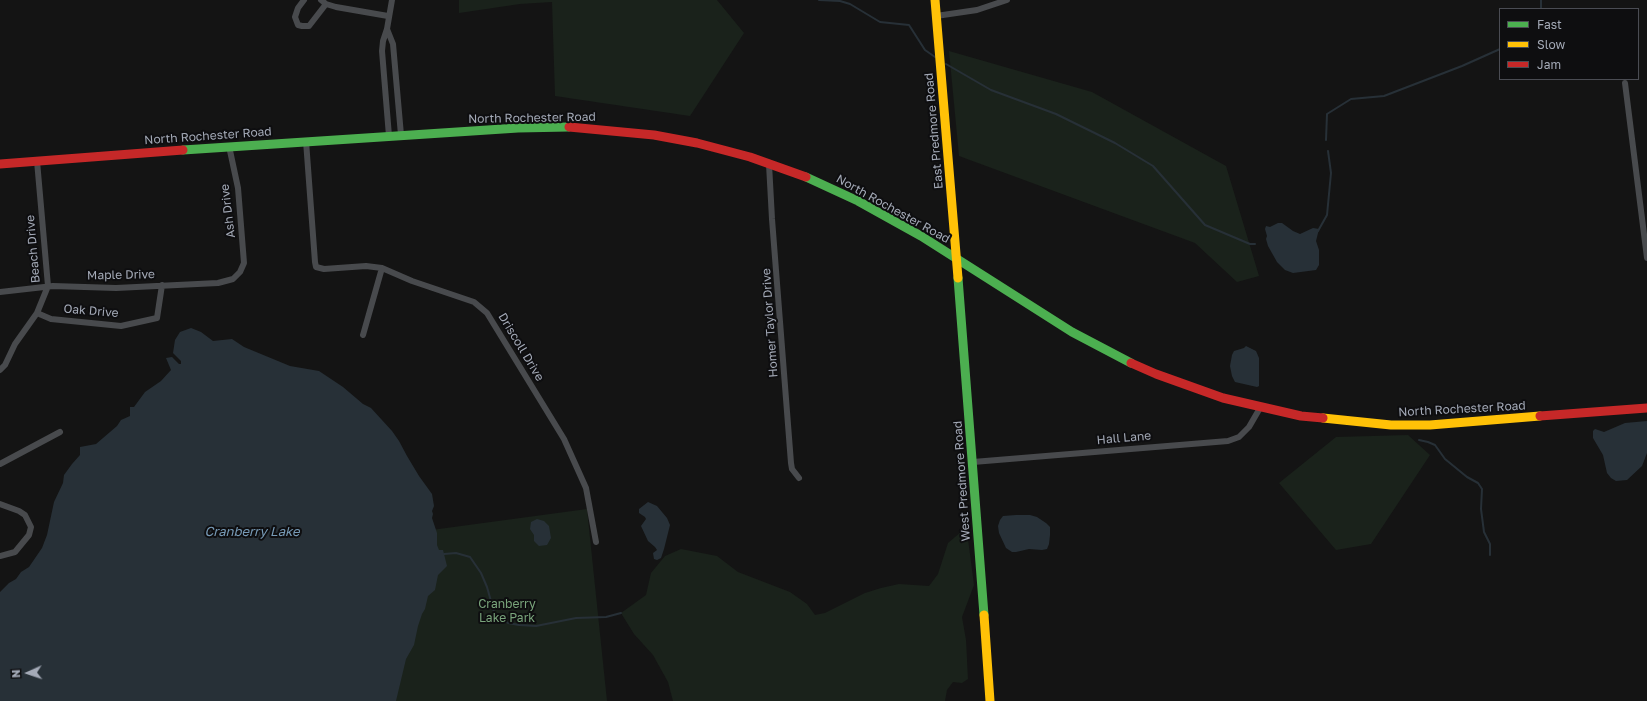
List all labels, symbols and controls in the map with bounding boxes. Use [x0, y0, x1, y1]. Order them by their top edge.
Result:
legend [1499, 8, 1639, 80]
text: Fast [1537, 17, 1562, 32]
text: Slow [1537, 37, 1565, 52]
text: Jam [1537, 57, 1561, 72]
street label: East Predmore Road [922, 72, 946, 190]
street label: North Rochester Road [468, 110, 596, 126]
street label: North Rochester Road [144, 124, 272, 148]
street label: North Rochester Road [834, 172, 952, 246]
street label: Ash Drive [218, 183, 238, 239]
street label: Beach Drive [23, 214, 43, 284]
street label: Maple Drive [87, 267, 155, 283]
street label: Homer Taylor Drive [759, 268, 781, 378]
street label: Oak Drive [63, 301, 119, 321]
street label: Driscoll Drive [495, 310, 547, 384]
street label: North Rochester Road [1398, 398, 1526, 420]
street label: West Predmore Road [951, 420, 973, 542]
street label: Hall Lane [1096, 428, 1152, 448]
water label: Cranberry Lake [204, 524, 300, 540]
park label: Cranberry Lake Park [478, 597, 536, 625]
north arrow [8, 653, 48, 693]
text: N [9, 669, 22, 678]

